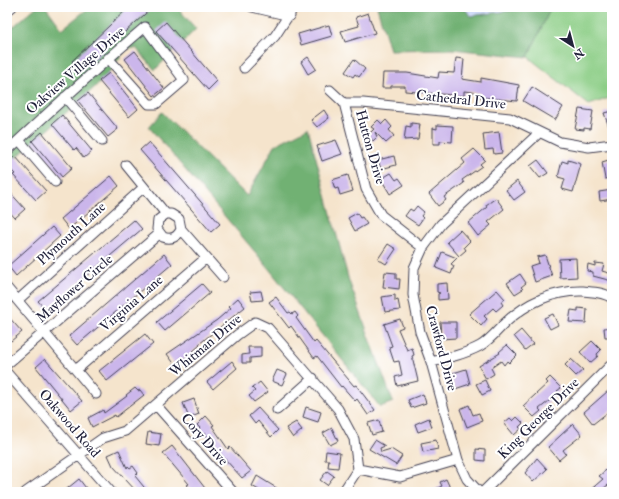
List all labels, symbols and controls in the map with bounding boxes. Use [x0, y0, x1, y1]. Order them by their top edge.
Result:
street label: Oakview Village Drive [22, 23, 128, 118]
north arrow [553, 26, 593, 66]
text: N [570, 45, 587, 63]
street label: Cathedral Drive [415, 86, 507, 113]
street label: Hutton Drive [352, 108, 389, 186]
street label: Plymouth Lane [34, 198, 110, 269]
street label: Mayflower Circle [33, 250, 117, 327]
street label: Virginia Lane [96, 271, 166, 335]
street label: Crawford Drive [422, 304, 461, 393]
street label: Whitman Drive [165, 310, 245, 381]
street label: King George Drive [494, 374, 583, 462]
street label: Oakwood Road [35, 386, 104, 461]
street label: Cory Drive [177, 410, 232, 470]

